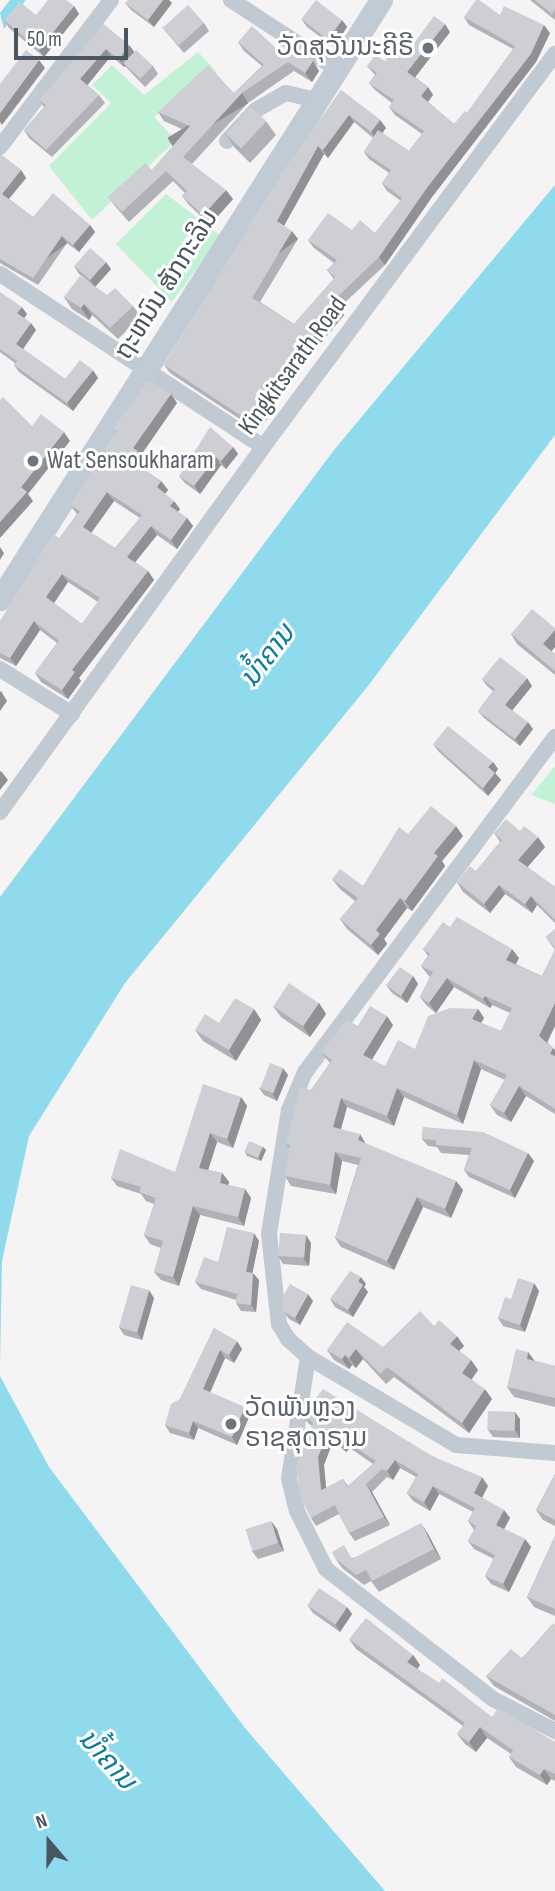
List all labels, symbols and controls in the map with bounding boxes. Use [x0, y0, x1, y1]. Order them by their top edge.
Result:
scale bar [18, 14, 131, 58]
text: 50 m [27, 27, 62, 52]
place label: ວັດສຸວັນນະຄີຣີ [277, 32, 414, 64]
marker: ວັດສຸວັນນະຄີຣີ [420, 40, 436, 56]
street label: ຖະຫນົນ ສັກກະລິນ [108, 204, 226, 366]
street label: Kingkitsarath Road [232, 291, 354, 441]
place label: Wat Sensoukharam [47, 445, 214, 477]
marker: Wat Sensoukharam [25, 453, 41, 469]
water label: ນ້ຳຄານ [234, 618, 302, 694]
place label: ວັດພັນຫຼວງ ຣາຊສຸດາຣາມ [245, 1393, 367, 1454]
marker: ວັດພັນຫຼວງ ຣາຊສຸດາຣາມ [223, 1416, 239, 1432]
water label: ນ້ຳຄານ [71, 1723, 143, 1797]
north arrow [14, 1807, 84, 1877]
text: N [33, 1809, 50, 1834]

